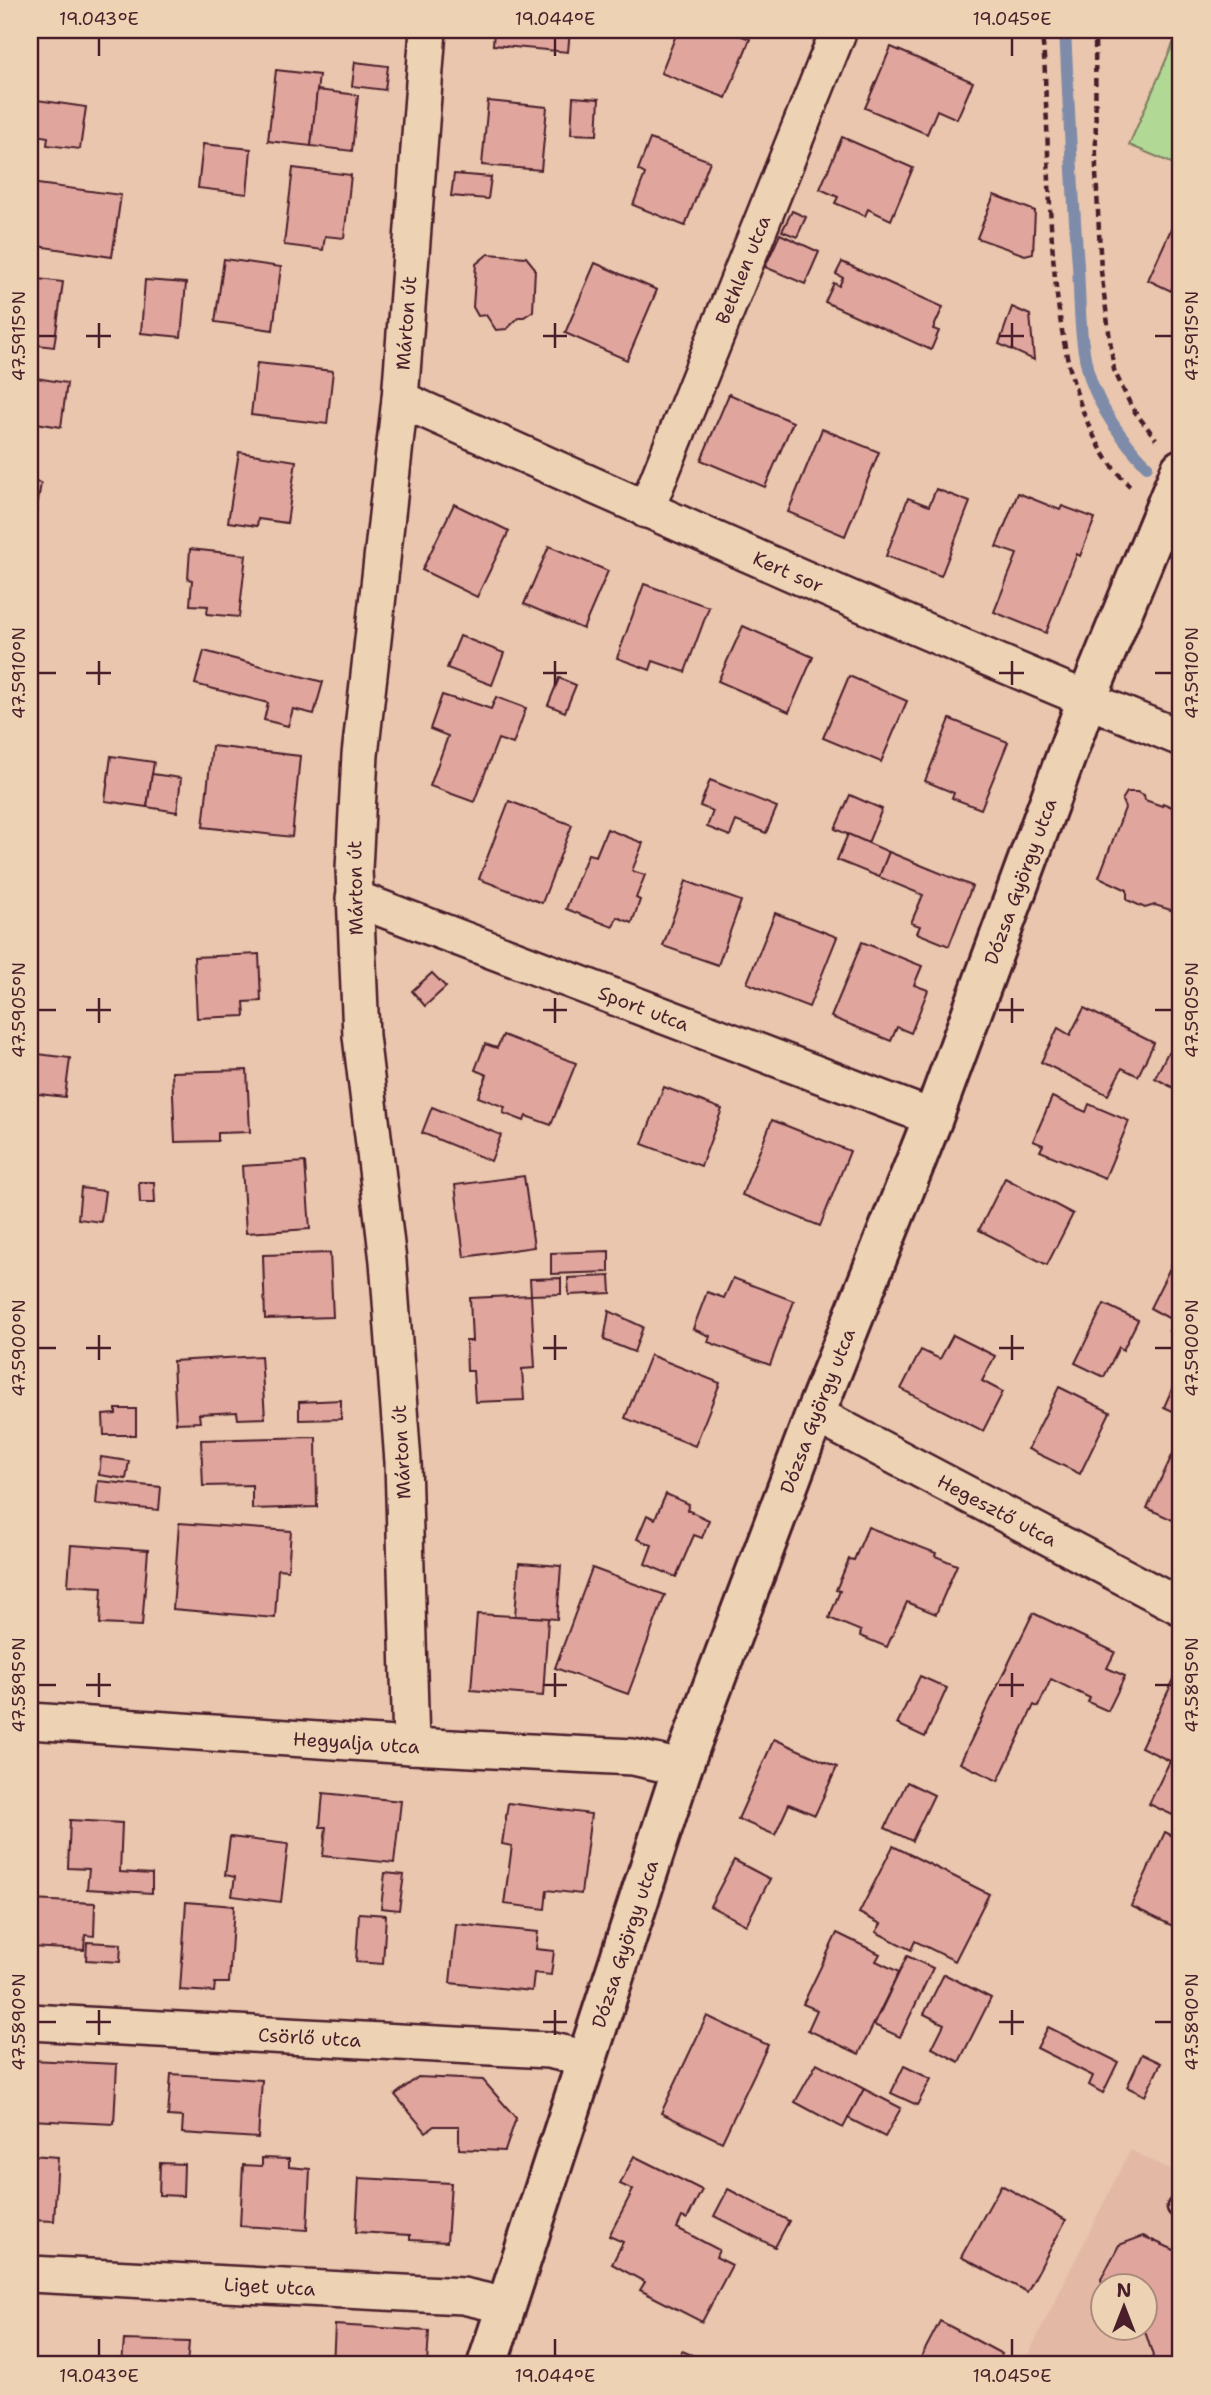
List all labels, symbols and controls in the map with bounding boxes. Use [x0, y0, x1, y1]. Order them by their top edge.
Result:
text: 19.043°E [59, 7, 139, 31]
text: 19.044°E [515, 7, 595, 31]
text: 19.045°E [973, 7, 1051, 31]
street label: Bethlen utca [710, 212, 776, 328]
street label: Márton út [390, 275, 422, 371]
text: 47.5915°N [7, 291, 31, 381]
text: 47.5915°N [1180, 291, 1204, 381]
street label: Kert sor [749, 546, 827, 598]
text: 47.5910°N [7, 627, 31, 719]
text: 47.5910°N [1180, 627, 1204, 719]
street label: Dózsa György utca [978, 795, 1062, 968]
street label: Márton út [342, 840, 369, 936]
text: 47.5905°N [7, 962, 31, 1058]
text: 47.5905°N [1180, 962, 1204, 1058]
street label: Sport utca [595, 980, 693, 1037]
text: 47.5900°N [7, 1299, 31, 1397]
text: 47.5900°N [1180, 1299, 1204, 1397]
street label: Dózsa György utca [774, 1324, 861, 1497]
street label: Márton út [387, 1404, 416, 1500]
street label: Hegesztő utca [933, 1469, 1061, 1552]
text: 47.5895°N [7, 1637, 31, 1733]
text: 47.5895°N [1180, 1637, 1204, 1733]
street label: Hegyalja utca [292, 1726, 420, 1759]
street label: Dózsa György utca [586, 1857, 664, 2031]
text: 47.5890°N [7, 1973, 31, 2071]
text: 47.5890°N [1180, 1973, 1204, 2071]
street label: Csörlő utca [257, 2022, 362, 2053]
street label: Liget utca [223, 2272, 316, 2301]
north arrow [1088, 2272, 1158, 2342]
text: N [1116, 2278, 1132, 2303]
text: 19.043°E [59, 2364, 139, 2388]
text: 19.044°E [515, 2364, 595, 2388]
text: 19.045°E [973, 2364, 1051, 2388]

